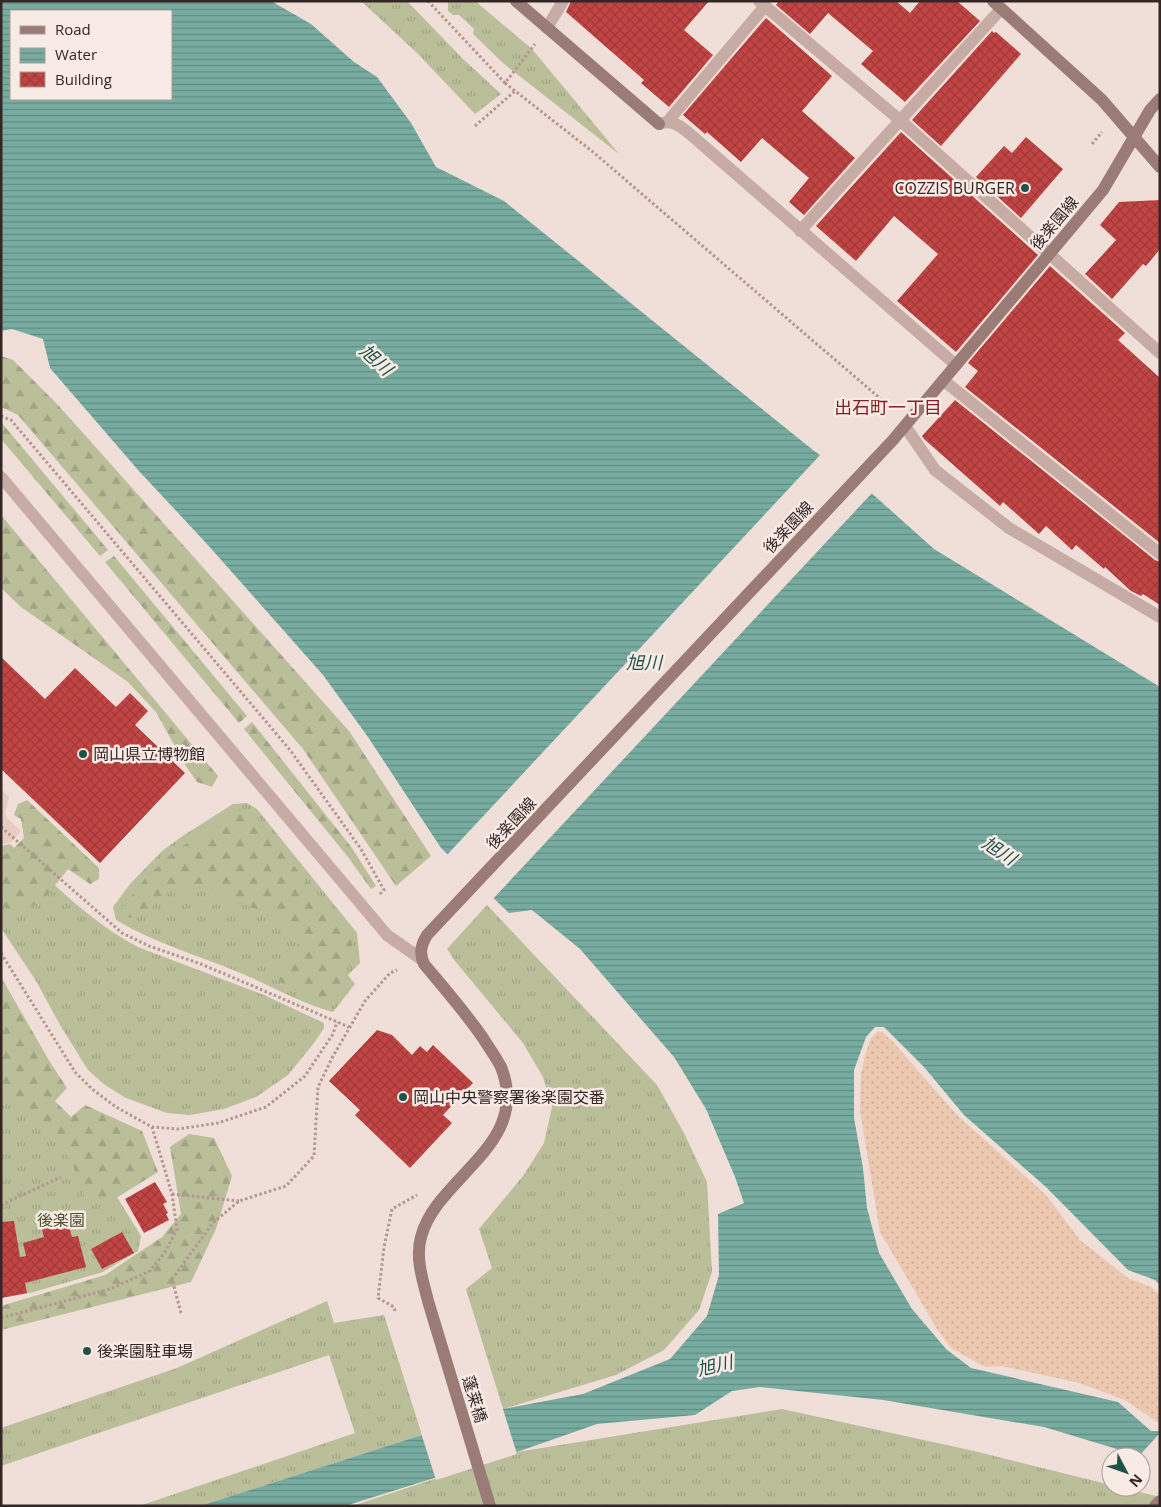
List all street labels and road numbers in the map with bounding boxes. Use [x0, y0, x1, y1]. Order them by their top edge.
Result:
street label: 後楽園線 [1025, 191, 1083, 255]
street label: 後楽園線 [758, 496, 818, 558]
street label: 後楽園線 [481, 792, 541, 854]
street label: 蓬莱橋 [457, 1373, 493, 1425]

